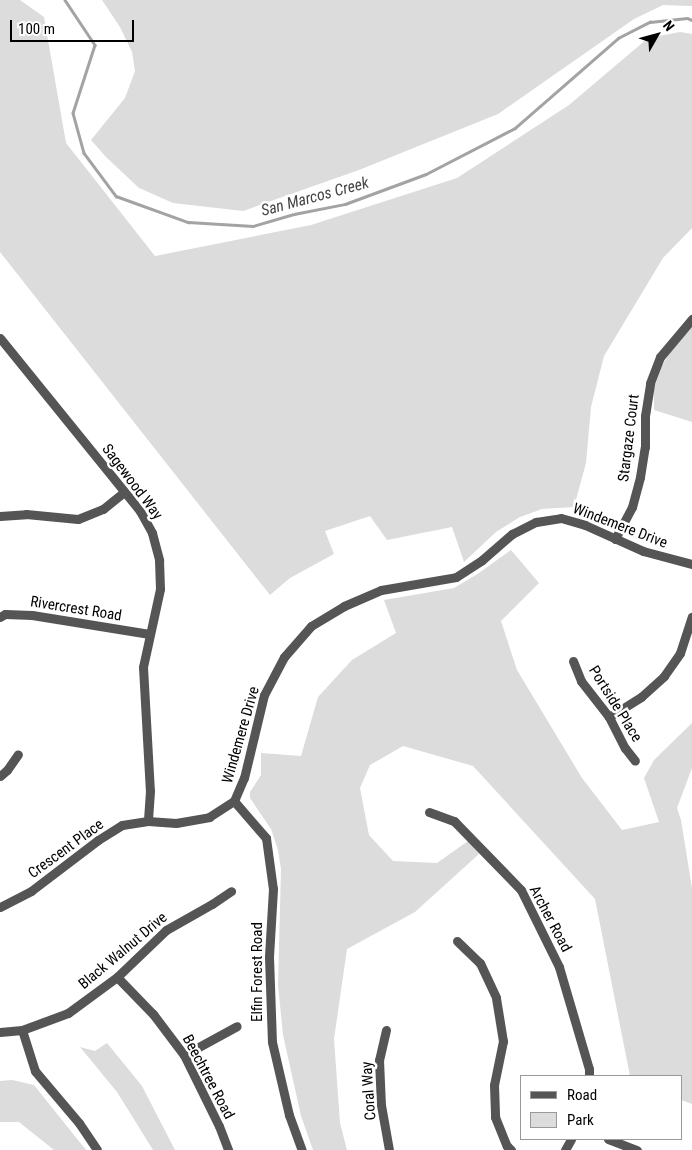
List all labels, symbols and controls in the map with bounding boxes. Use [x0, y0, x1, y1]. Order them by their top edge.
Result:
scale bar [12, 10, 136, 42]
north arrow [632, 10, 682, 60]
text: N [660, 17, 678, 34]
text: 100 m [18, 20, 55, 38]
water label: San Marcos Creek [259, 173, 371, 221]
street label: Stargaze Court [615, 393, 643, 483]
street label: Sagewood Way [98, 441, 166, 523]
street label: Windemere Drive [570, 500, 670, 552]
street label: Rivercrest Road [29, 593, 123, 625]
street label: Portside Place [585, 663, 645, 745]
street label: Windemere Drive [219, 685, 263, 785]
street label: Crescent Place [25, 816, 107, 882]
street label: Archer Road [525, 883, 575, 955]
street label: Black Walnut Drive [75, 909, 171, 993]
street label: Elfin Forest Road [249, 922, 267, 1022]
street label: Beechtree Road [178, 1032, 238, 1122]
street label: Coral Way [358, 1061, 380, 1121]
legend [520, 1075, 682, 1140]
text: Road [567, 1086, 597, 1104]
text: Park [567, 1111, 594, 1129]

